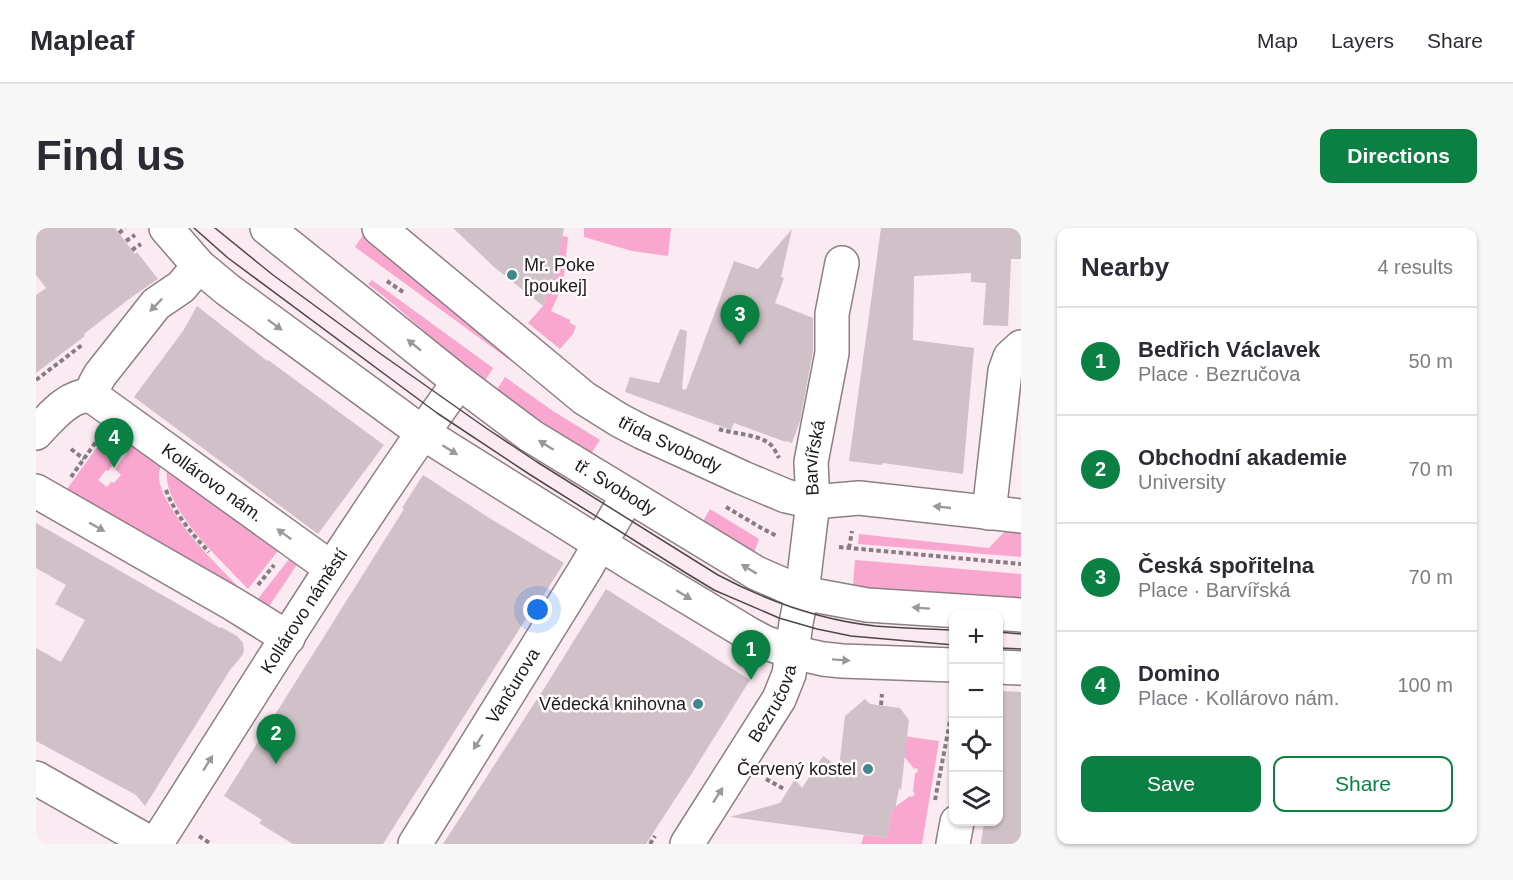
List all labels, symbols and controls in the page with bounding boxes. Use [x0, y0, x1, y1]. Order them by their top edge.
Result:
text: Mapleaf [30, 25, 134, 56]
text: Map [1257, 29, 1298, 52]
text: Layers [1331, 29, 1394, 52]
text: Share [1427, 29, 1483, 52]
button: Directions [1320, 129, 1477, 183]
text: Find us [36, 132, 185, 179]
text: Nearby [1081, 252, 1169, 282]
place label: Mr. Poke [poukej] [524, 255, 595, 296]
text: 4 results [1377, 256, 1453, 278]
marker: Mr. Poke [poukej] [505, 268, 519, 282]
pin: 3 [720, 296, 760, 345]
one-way arrow [149, 297, 163, 312]
one-way arrow [266, 319, 282, 331]
text: Bedřich Václavek [1138, 337, 1320, 362]
one-way arrow [406, 339, 422, 352]
text: 1 [1095, 350, 1106, 372]
text: 50 m [1409, 350, 1453, 372]
text: Place · Bezručova [1138, 363, 1300, 385]
street label: třída Svobody [615, 411, 724, 477]
street label: Barvířská [801, 417, 829, 496]
pin: 4 [94, 418, 134, 468]
street label: Kollárovo nám. [158, 439, 267, 526]
one-way arrow [538, 440, 554, 451]
one-way arrow [442, 445, 458, 456]
text: Obchodní akademie [1138, 445, 1347, 470]
street label: tř. Svobody [571, 455, 660, 520]
text: 2 [1095, 458, 1106, 480]
text: 70 m [1409, 458, 1453, 480]
text: University [1138, 471, 1226, 493]
one-way arrow [932, 503, 951, 512]
one-way arrow [89, 522, 106, 532]
one-way arrow [276, 528, 292, 540]
street label: Kollárovo náměstí [257, 545, 352, 677]
text: Česká spořitelna [1138, 553, 1314, 578]
one-way arrow [740, 564, 757, 574]
text: 3 [1095, 566, 1106, 588]
text: 70 m [1409, 566, 1453, 588]
text: Place · Barvířská [1138, 579, 1290, 601]
one-way arrow [676, 590, 692, 601]
your location [523, 595, 552, 624]
one-way arrow [911, 604, 930, 613]
map controls [949, 610, 1003, 826]
button: + [949, 610, 1003, 664]
pin: 1 [732, 630, 770, 680]
street label: Vančurova [482, 644, 544, 727]
one-way arrow [832, 656, 851, 665]
text: Domino [1138, 661, 1220, 686]
street label: Bezručova [744, 663, 800, 746]
button: − [949, 664, 1003, 718]
text: 4 [1095, 674, 1106, 696]
text: 100 m [1397, 674, 1453, 696]
text: Place · Kollárovo nám. [1138, 687, 1339, 709]
place label: Vědecká knihovna [539, 694, 687, 714]
marker: Vědecká knihovna [691, 697, 705, 711]
pin: 2 [256, 714, 296, 764]
button: locate [949, 718, 1003, 772]
one-way arrow [473, 734, 484, 751]
one-way arrow [203, 754, 214, 771]
button: Save [1081, 756, 1261, 812]
button: Share [1273, 756, 1453, 812]
place label: Červený kostel [737, 758, 856, 779]
marker: Červený kostel [861, 762, 875, 776]
button: layers [949, 772, 1003, 826]
one-way arrow [713, 787, 724, 803]

